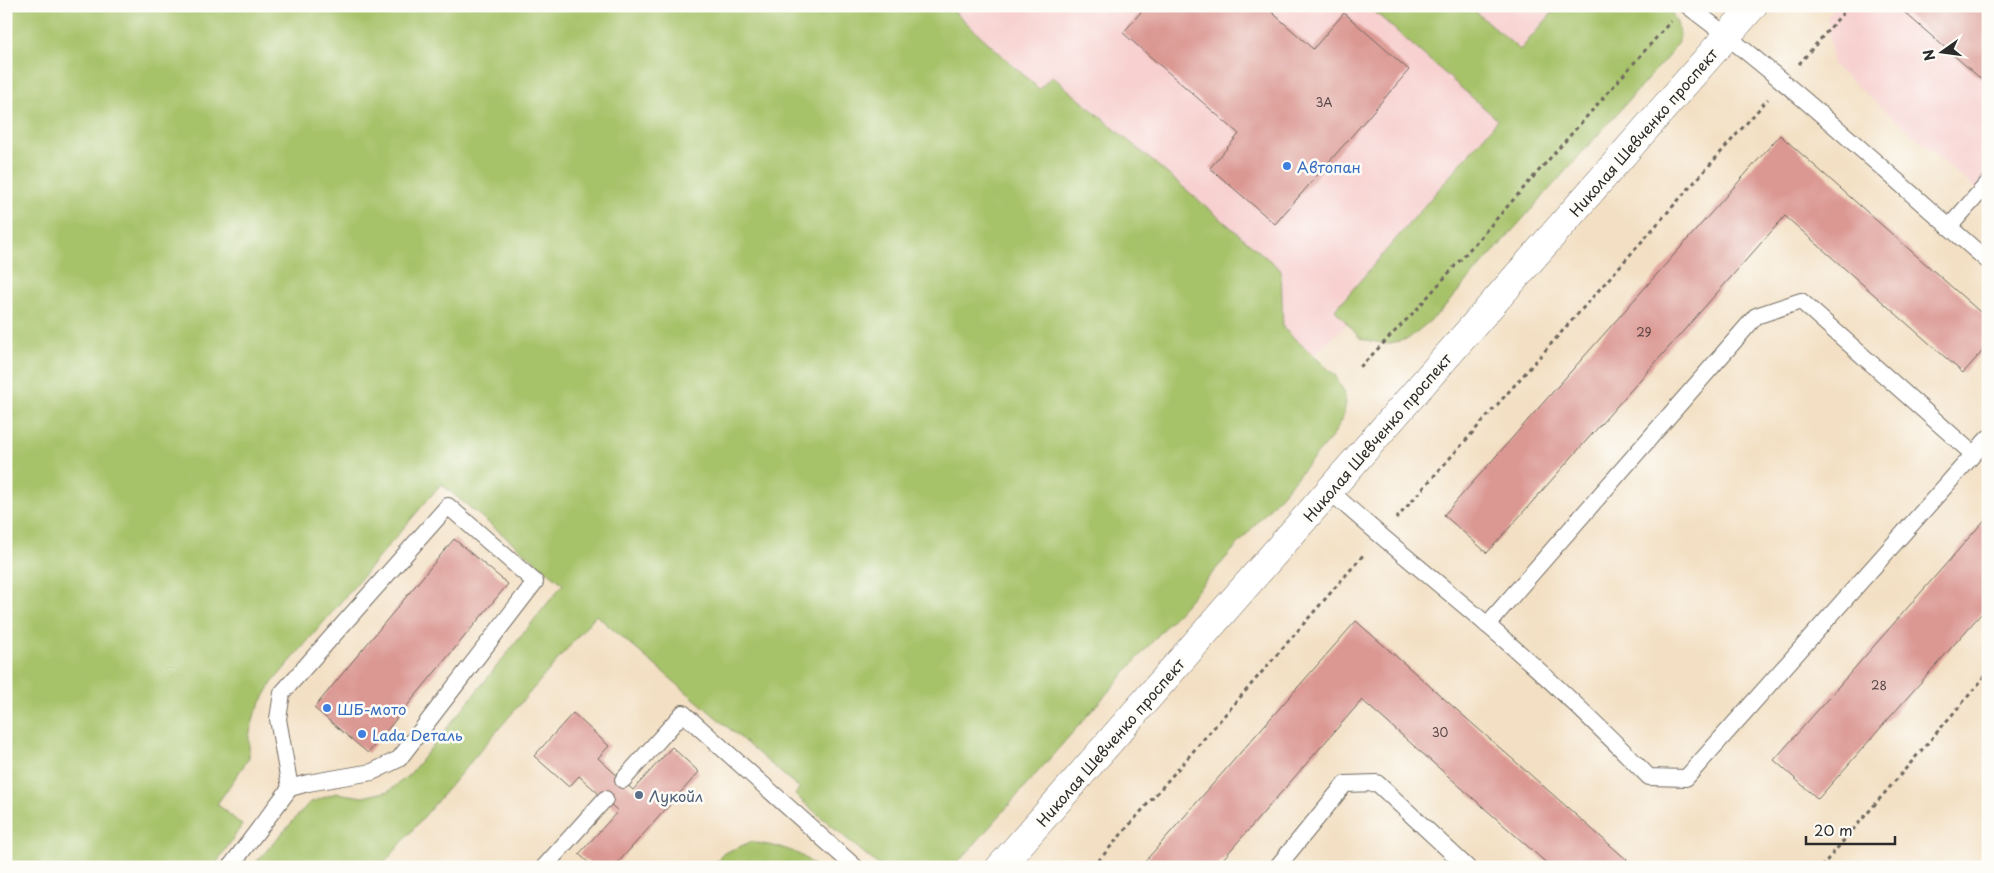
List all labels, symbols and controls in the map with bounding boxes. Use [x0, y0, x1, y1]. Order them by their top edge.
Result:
north arrow [1916, 28, 1966, 78]
street label: Николая Шевченко проспект [1563, 42, 1723, 221]
text: N [1917, 47, 1940, 63]
house number: 3А [1315, 93, 1333, 111]
place label: Автопан [1297, 155, 1361, 178]
marker: Автопан [1281, 160, 1293, 172]
house number: 29 [1636, 323, 1652, 341]
street label: Николая Шевченко проспект [1297, 347, 1457, 526]
street label: Николая Шевченко проспект [1030, 652, 1190, 831]
house number: 28 [1871, 676, 1887, 694]
place label: ШБ-мото [337, 697, 406, 720]
marker: ШБ-мото [321, 702, 333, 714]
place label: Lada Dеталь [372, 723, 463, 746]
house number: 30 [1432, 723, 1449, 741]
marker: Lada Dеталь [356, 728, 368, 740]
place label: Лукойл [649, 784, 703, 807]
marker: Лукойл [633, 789, 645, 801]
scale bar [1806, 813, 1895, 845]
text: 20 m [1814, 818, 1853, 841]

